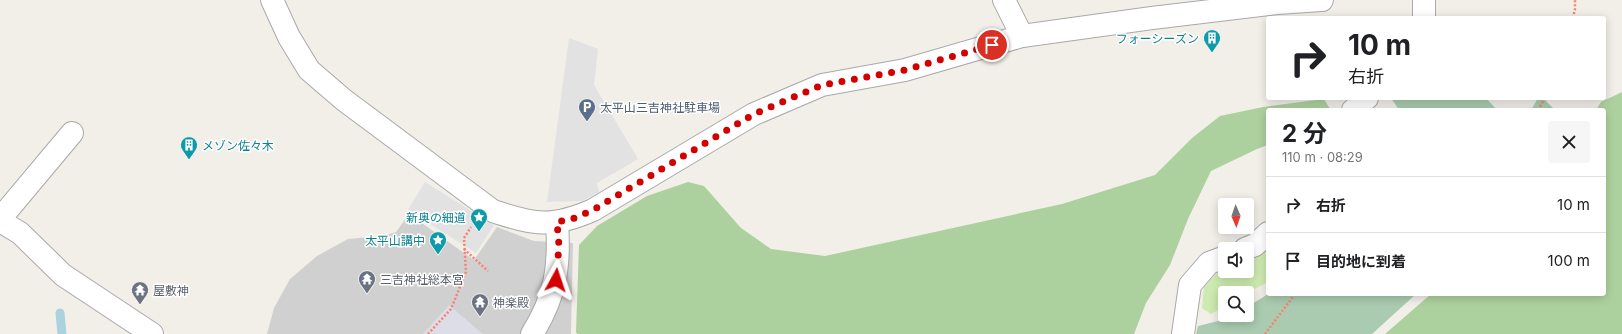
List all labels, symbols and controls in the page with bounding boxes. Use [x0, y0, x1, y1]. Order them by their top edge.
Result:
pin [975, 28, 1009, 62]
building icon: フォーシーズン [1202, 28, 1222, 53]
text: 10 m [1348, 28, 1411, 62]
place label: フォーシーズン [1116, 31, 1199, 46]
icon: right [1282, 32, 1334, 84]
icon: arrive [981, 34, 1003, 56]
text: 右折 [1348, 66, 1384, 87]
parking icon: 太平山三吉神社駐車場 [577, 97, 597, 122]
place label: 太平山三吉神社駐車場 [600, 100, 720, 115]
text: 2 分 [1282, 119, 1327, 148]
button: close [1548, 121, 1590, 163]
building icon: メゾン佐々木 [179, 135, 199, 160]
place label: メゾン佐々木 [202, 138, 274, 153]
text: 110 m · 08:29 [1282, 149, 1363, 165]
icon: right [1282, 194, 1304, 216]
text: 10 m [1557, 195, 1590, 214]
text: 右折 [1316, 196, 1346, 215]
north arrow [1218, 198, 1254, 234]
map controls [1218, 198, 1254, 322]
place icon: 新奥の細道 [469, 207, 489, 232]
place label: 新奥の細道 [406, 210, 466, 225]
place icon: 太平山講中 [428, 230, 448, 255]
place label: 太平山講中 [365, 233, 425, 248]
button: sound [1218, 242, 1254, 278]
icon: arrive [1282, 250, 1304, 272]
text: 100 m [1548, 251, 1590, 270]
text: 目的地に到着 [1316, 252, 1406, 271]
position arrow [535, 259, 577, 301]
temple icon: 三吉神社総本宮 [357, 269, 377, 294]
place label: 三吉神社総本宮 [380, 272, 464, 287]
temple icon: 屋敷神 [130, 280, 150, 305]
place label: 屋敷神 [153, 283, 189, 298]
button: search [1218, 286, 1254, 322]
temple icon: 神楽殿 [470, 292, 490, 317]
place label: 神楽殿 [493, 295, 529, 310]

